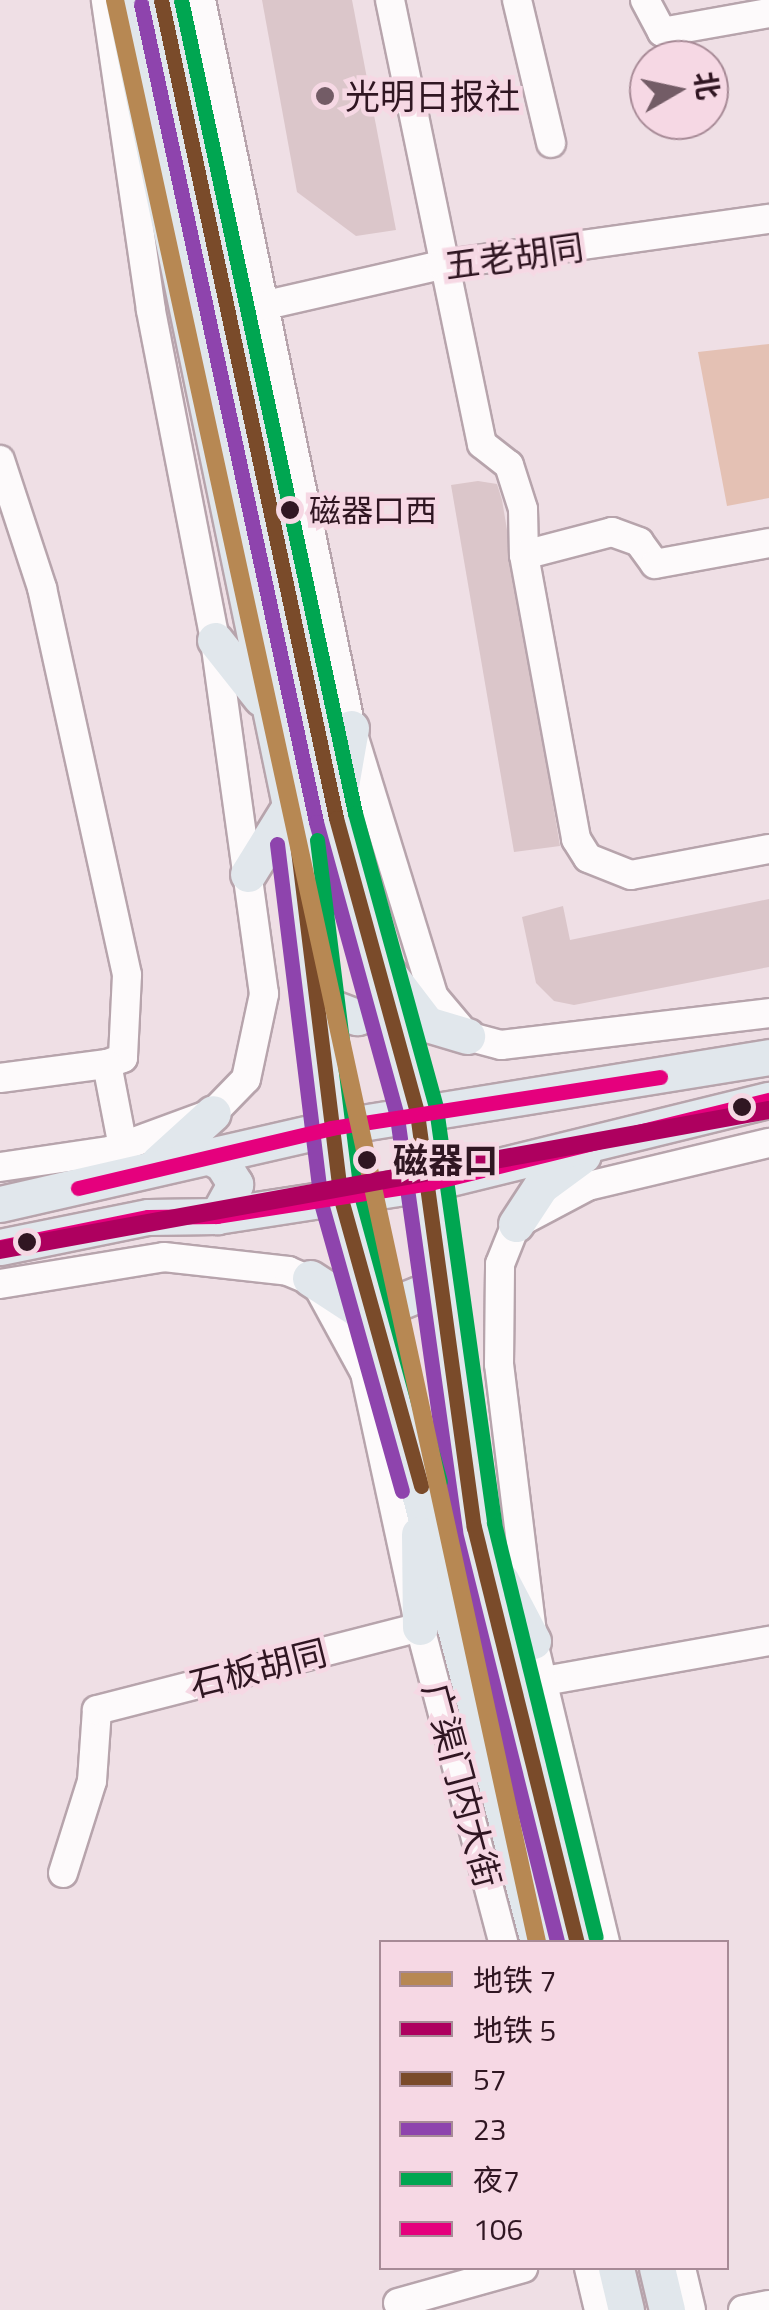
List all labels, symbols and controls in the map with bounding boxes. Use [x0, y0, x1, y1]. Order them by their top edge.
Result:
north arrow [629, 40, 729, 140]
text: 北 [684, 68, 731, 103]
place label: 光明日报社 [345, 75, 520, 117]
marker: 光明日报社 [314, 85, 336, 107]
street label: 五老胡同 [442, 225, 586, 287]
place label: 磁器口西 [309, 491, 437, 529]
marker: 磁器口西 [280, 500, 300, 520]
unlabelled marker [732, 1097, 752, 1117]
place label: 磁器口 [393, 1139, 498, 1181]
marker: 磁器口 [350, 1143, 384, 1177]
unlabelled marker [17, 1232, 37, 1252]
street label: 石板胡同 [185, 1631, 331, 1705]
street label: 广渠门内大街 [415, 1678, 509, 1892]
legend [379, 1940, 729, 2270]
text: 地铁 7 [473, 1957, 556, 2003]
text: 地铁 5 [473, 2007, 556, 2053]
text: 57 [473, 2056, 507, 2102]
text: 23 [473, 2106, 507, 2152]
text: 夜7 [473, 2157, 520, 2203]
text: 106 [473, 2206, 523, 2252]

